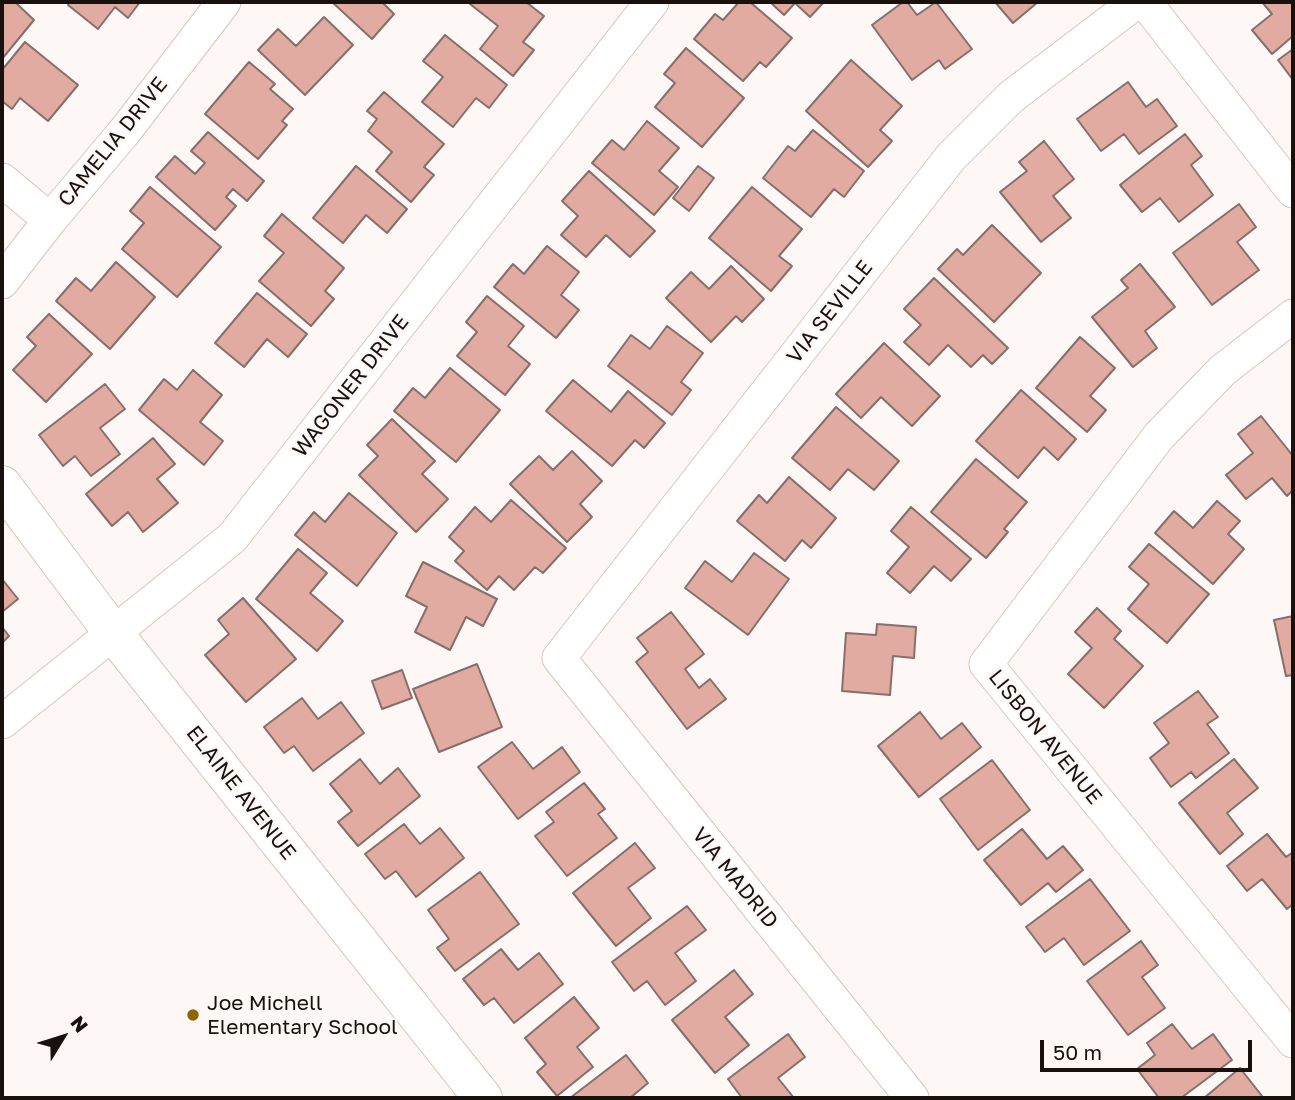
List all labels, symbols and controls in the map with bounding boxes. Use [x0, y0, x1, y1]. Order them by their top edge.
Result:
street label: CAMELIA DRIVE [53, 72, 173, 212]
street label: VIA SEVILLE [782, 255, 878, 369]
street label: WAGONER DRIVE [288, 310, 414, 462]
street label: LISBON AVENUE [983, 665, 1107, 809]
street label: ELAINE AVENUE [181, 721, 301, 865]
street label: VIA MADRID [687, 823, 783, 933]
place label: Joe Michell Elementary School [207, 990, 398, 1040]
north arrow [28, 1002, 98, 1072]
marker: Joe Michell Elementary School [185, 1007, 201, 1023]
text: N [66, 1011, 93, 1037]
scale bar [1043, 1026, 1255, 1070]
text: 50 m [1053, 1039, 1102, 1065]

